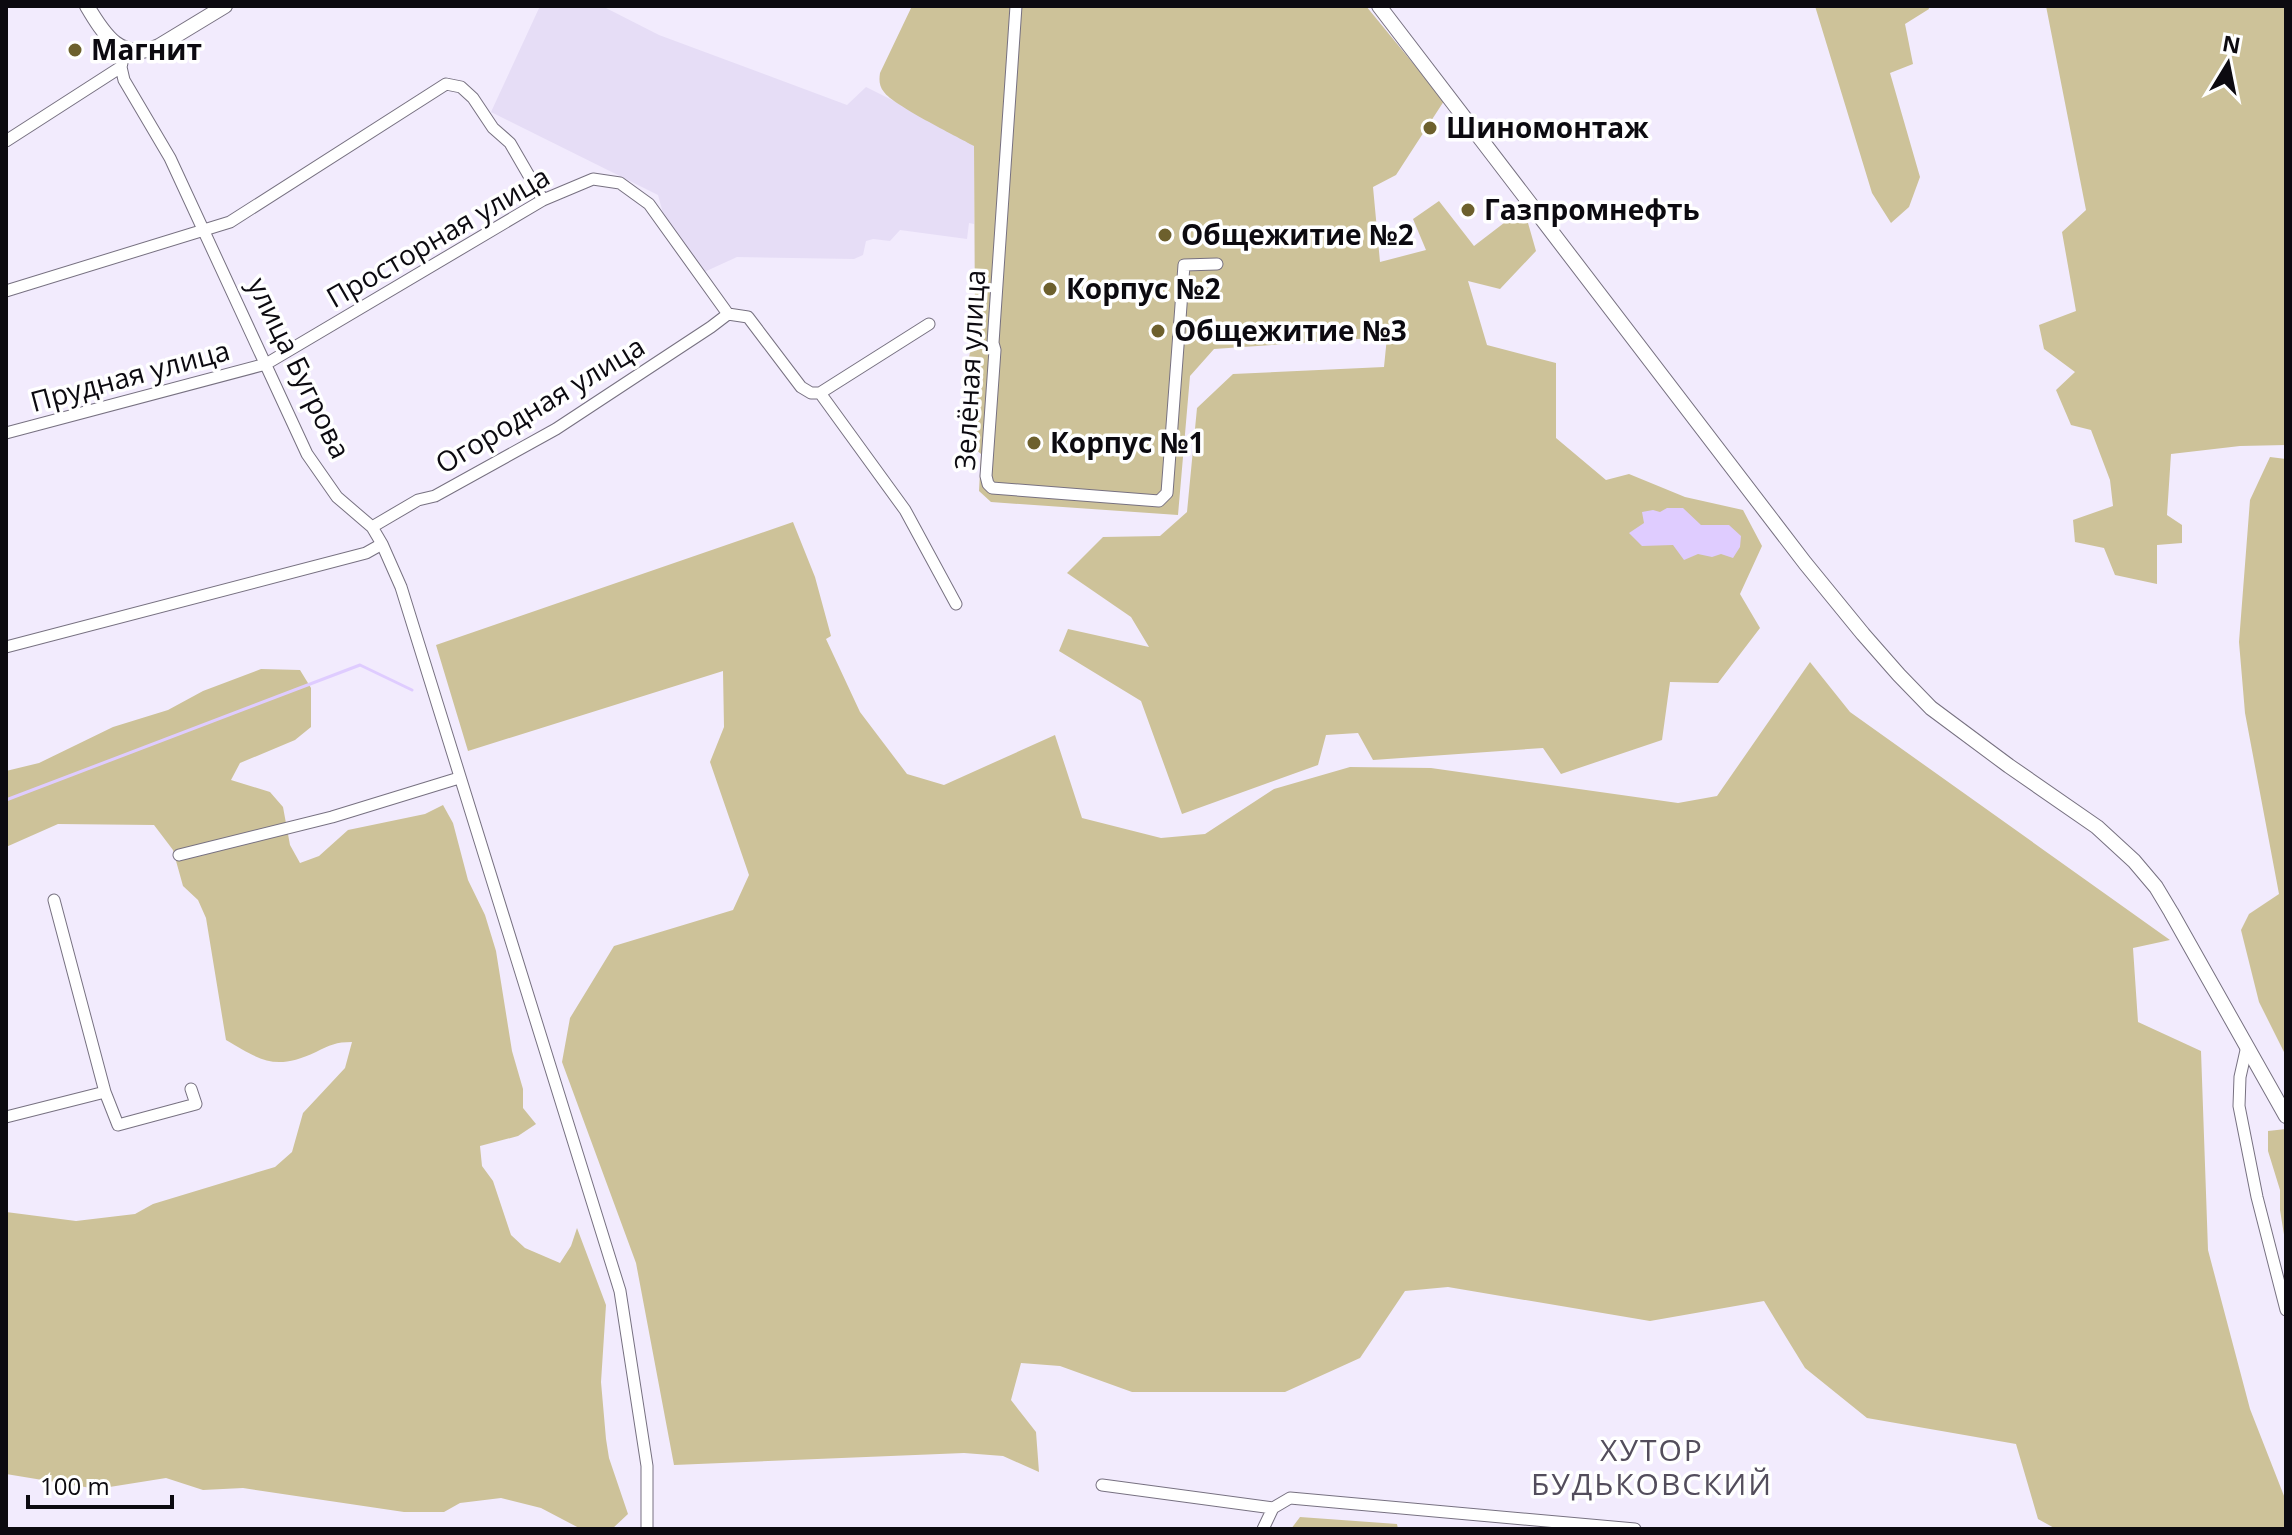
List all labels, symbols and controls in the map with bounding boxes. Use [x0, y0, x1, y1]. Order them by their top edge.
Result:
north arrow [2188, 24, 2268, 104]
text: N [2220, 27, 2243, 60]
place label: Магнит [91, 30, 202, 68]
marker: Магнит [66, 41, 84, 59]
place label: Шиномонтаж [1446, 108, 1649, 146]
marker: Шиномонтаж [1421, 119, 1439, 137]
street label: Просторная улица [319, 157, 556, 316]
place label: Газпромнефть [1484, 190, 1700, 228]
marker: Газпромнефть [1459, 201, 1477, 219]
place label: Общежитие №2 [1181, 215, 1414, 253]
marker: Общежитие №2 [1156, 226, 1174, 244]
street label: Зелёная улица [945, 269, 993, 471]
place label: Корпус №2 [1066, 269, 1221, 307]
street label: улица Бугрова [240, 271, 360, 464]
marker: Корпус №2 [1041, 280, 1059, 298]
place label: Общежитие №3 [1174, 311, 1407, 349]
marker: Общежитие №3 [1149, 322, 1167, 340]
street label: Огородная улица [428, 327, 651, 482]
street label: Прудная улица [26, 330, 233, 420]
place label: Корпус №1 [1050, 423, 1205, 461]
marker: Корпус №1 [1025, 434, 1043, 452]
district label: ХУТОР БУДЬКОВСКИЙ [1531, 1429, 1773, 1504]
scale bar [28, 1459, 172, 1509]
text: 100 m [40, 1469, 110, 1502]

